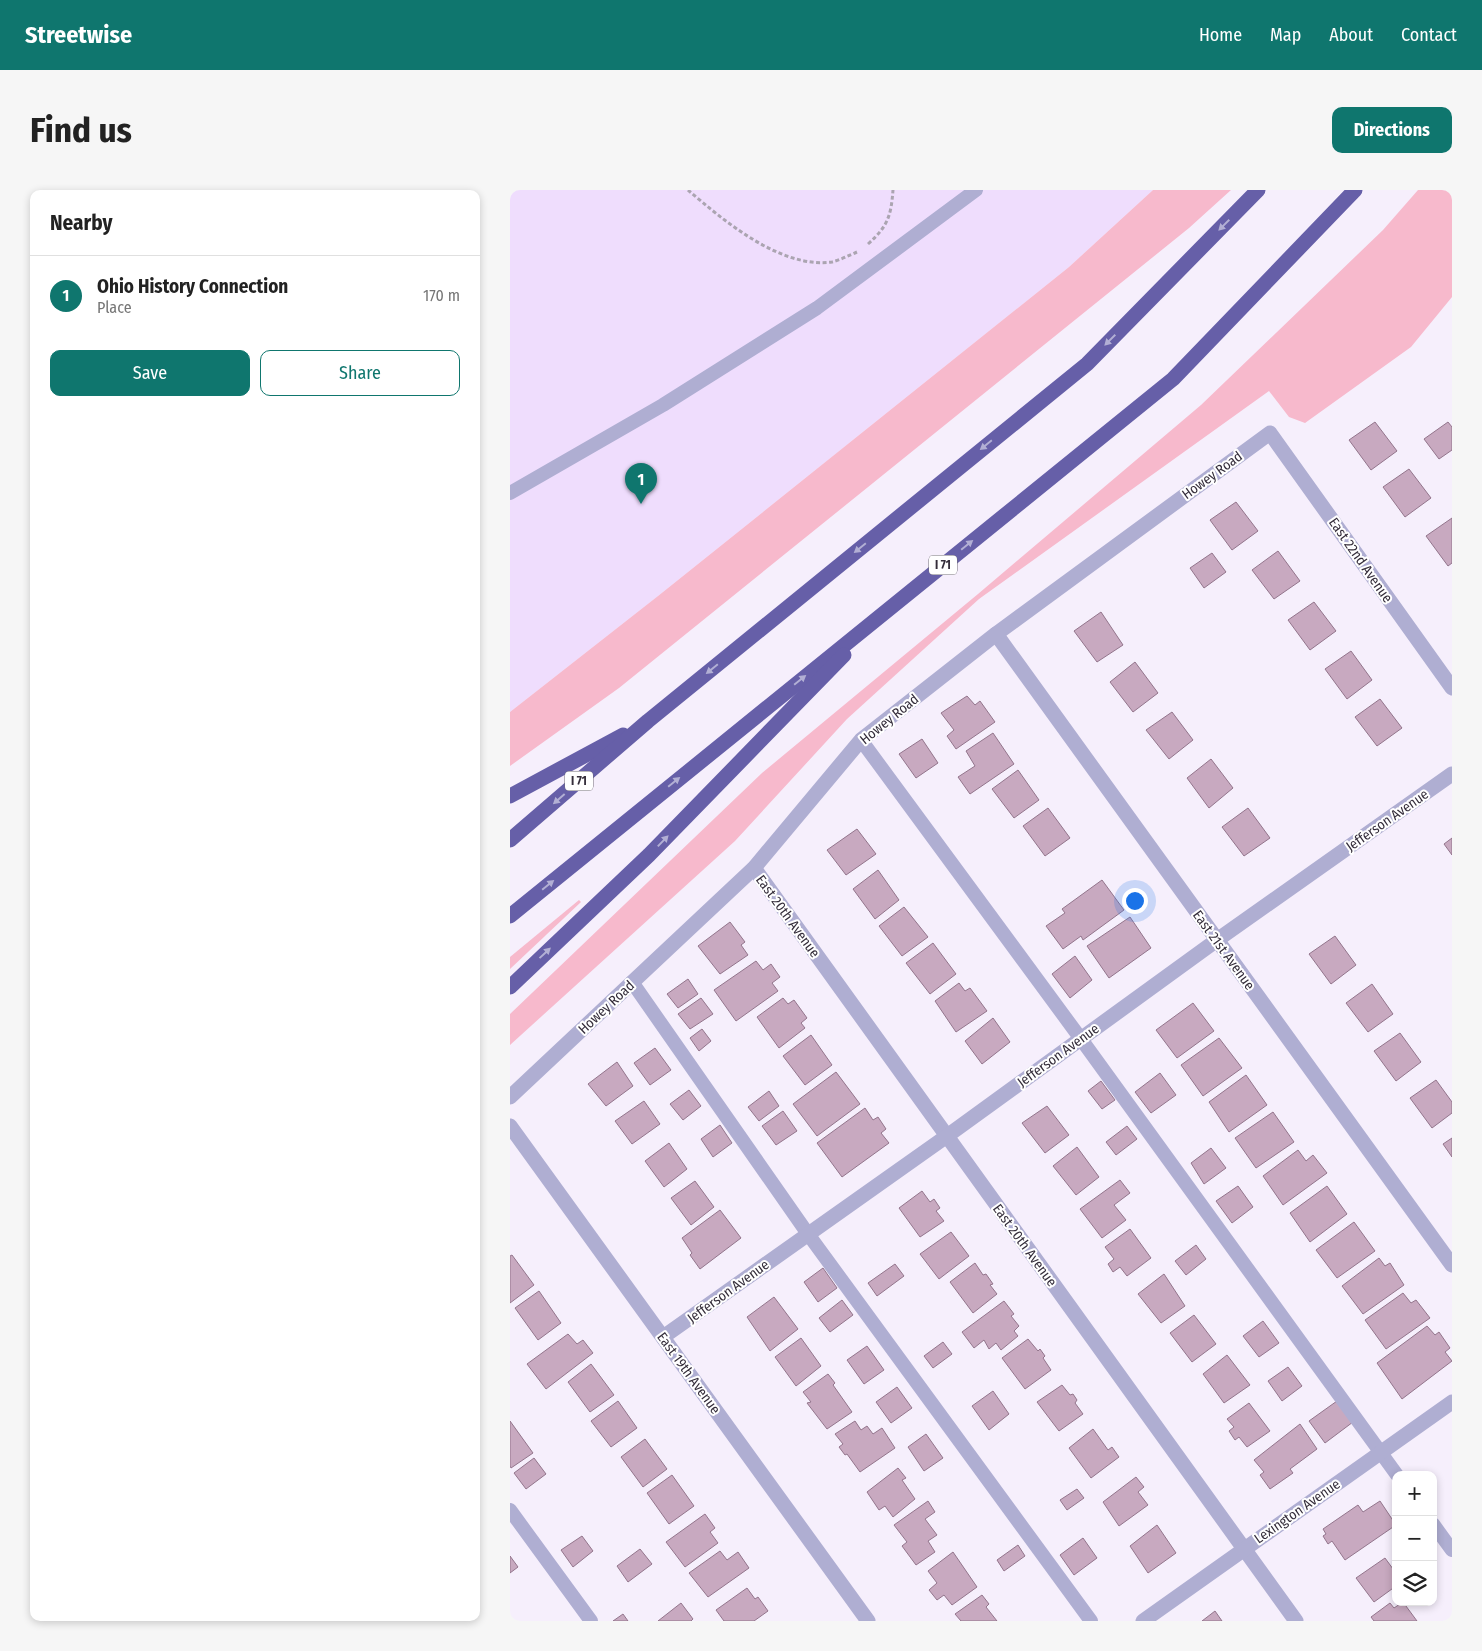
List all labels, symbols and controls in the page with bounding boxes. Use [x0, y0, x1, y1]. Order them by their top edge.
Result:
text: Streetwise [25, 21, 132, 49]
text: Home [1199, 24, 1242, 46]
text: Map [1270, 24, 1301, 46]
text: About [1329, 24, 1373, 46]
text: Contact [1401, 24, 1457, 46]
button: Directions [1332, 107, 1452, 153]
text: Find us [30, 109, 132, 151]
text: Nearby [50, 210, 112, 236]
one-way arrow [1218, 218, 1230, 230]
text: Ohio History Connection [97, 275, 288, 298]
text: 1 [63, 286, 69, 305]
text: 170 m [423, 286, 460, 305]
text: Place [97, 298, 132, 317]
one-way arrow [1104, 334, 1116, 346]
button: Save [50, 350, 250, 396]
button: Share [260, 350, 460, 396]
one-way arrow [980, 440, 993, 451]
street label: Howey Road [1179, 448, 1246, 503]
pin: 1 [625, 463, 657, 504]
street label: East 22nd Avenue [1325, 515, 1396, 606]
one-way arrow [961, 540, 974, 551]
one-way arrow [855, 542, 867, 554]
road number: I 71 [929, 556, 957, 574]
one-way arrow [705, 663, 718, 674]
one-way arrow [793, 674, 806, 685]
street label: Howey Road [857, 691, 922, 748]
road number: I 71 [565, 772, 593, 790]
one-way arrow [667, 777, 680, 788]
street label: Jefferson Avenue [1343, 786, 1432, 855]
one-way arrow [553, 793, 565, 805]
one-way arrow [656, 835, 668, 847]
street label: East 20th Avenue [752, 872, 823, 961]
one-way arrow [541, 880, 554, 891]
your location [1122, 888, 1148, 914]
street label: East 21st Avenue [1189, 907, 1258, 993]
one-way arrow [539, 947, 551, 959]
street label: Howey Road [575, 977, 638, 1038]
street label: Jefferson Avenue [1014, 1020, 1103, 1091]
street label: East 20th Avenue [989, 1201, 1060, 1290]
street label: Jefferson Avenue [684, 1256, 773, 1327]
street label: East 19th Avenue [653, 1329, 724, 1417]
map controls [1392, 1471, 1437, 1606]
button: + [1392, 1471, 1437, 1516]
street label: Lexington Avenue [1251, 1476, 1344, 1547]
button: − [1392, 1516, 1437, 1561]
button: layers [1392, 1561, 1437, 1606]

